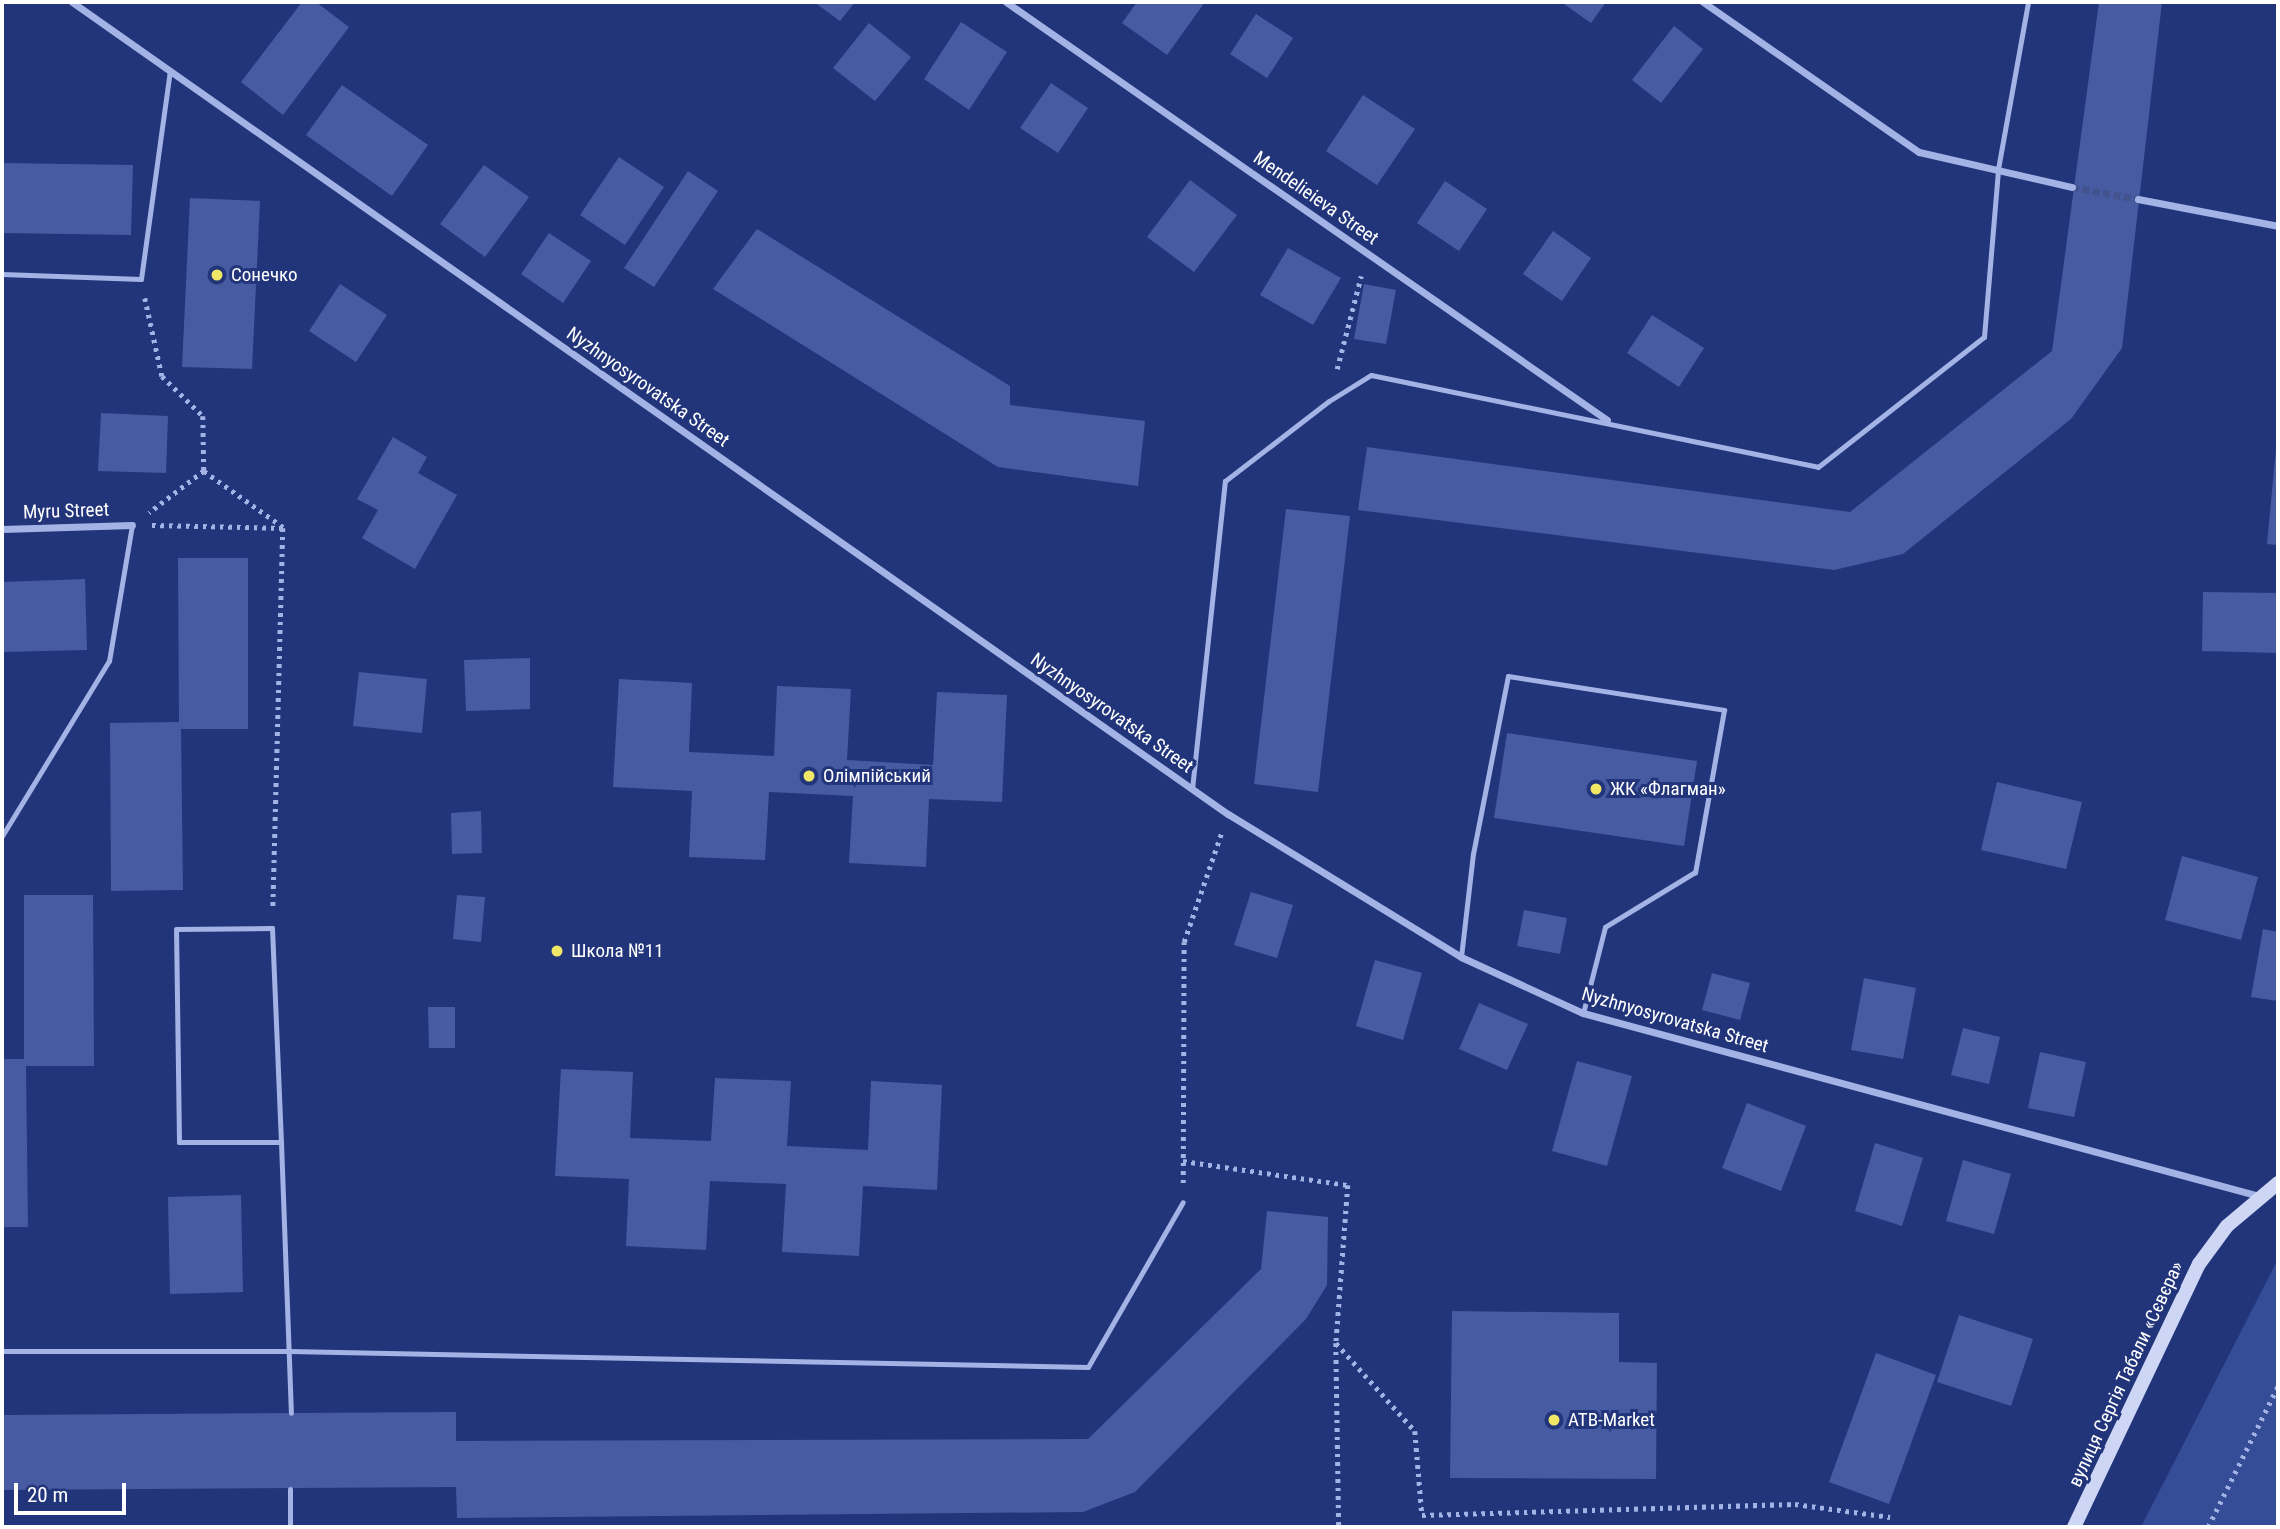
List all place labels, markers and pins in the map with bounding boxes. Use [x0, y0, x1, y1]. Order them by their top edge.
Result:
place label: Сонечко [231, 264, 297, 286]
marker: Сонечко [209, 267, 225, 283]
place label: Олімпійський [823, 765, 931, 787]
marker: Олімпійський [801, 768, 817, 784]
place label: ЖК «Флагман» [1610, 778, 1726, 800]
marker: ЖК «Флагман» [1588, 781, 1604, 797]
place label: Школа №11 [571, 940, 664, 962]
marker: Школа №11 [549, 943, 565, 959]
place label: ATB-Market [1568, 1409, 1655, 1431]
marker: ATB-Market [1546, 1412, 1562, 1428]

